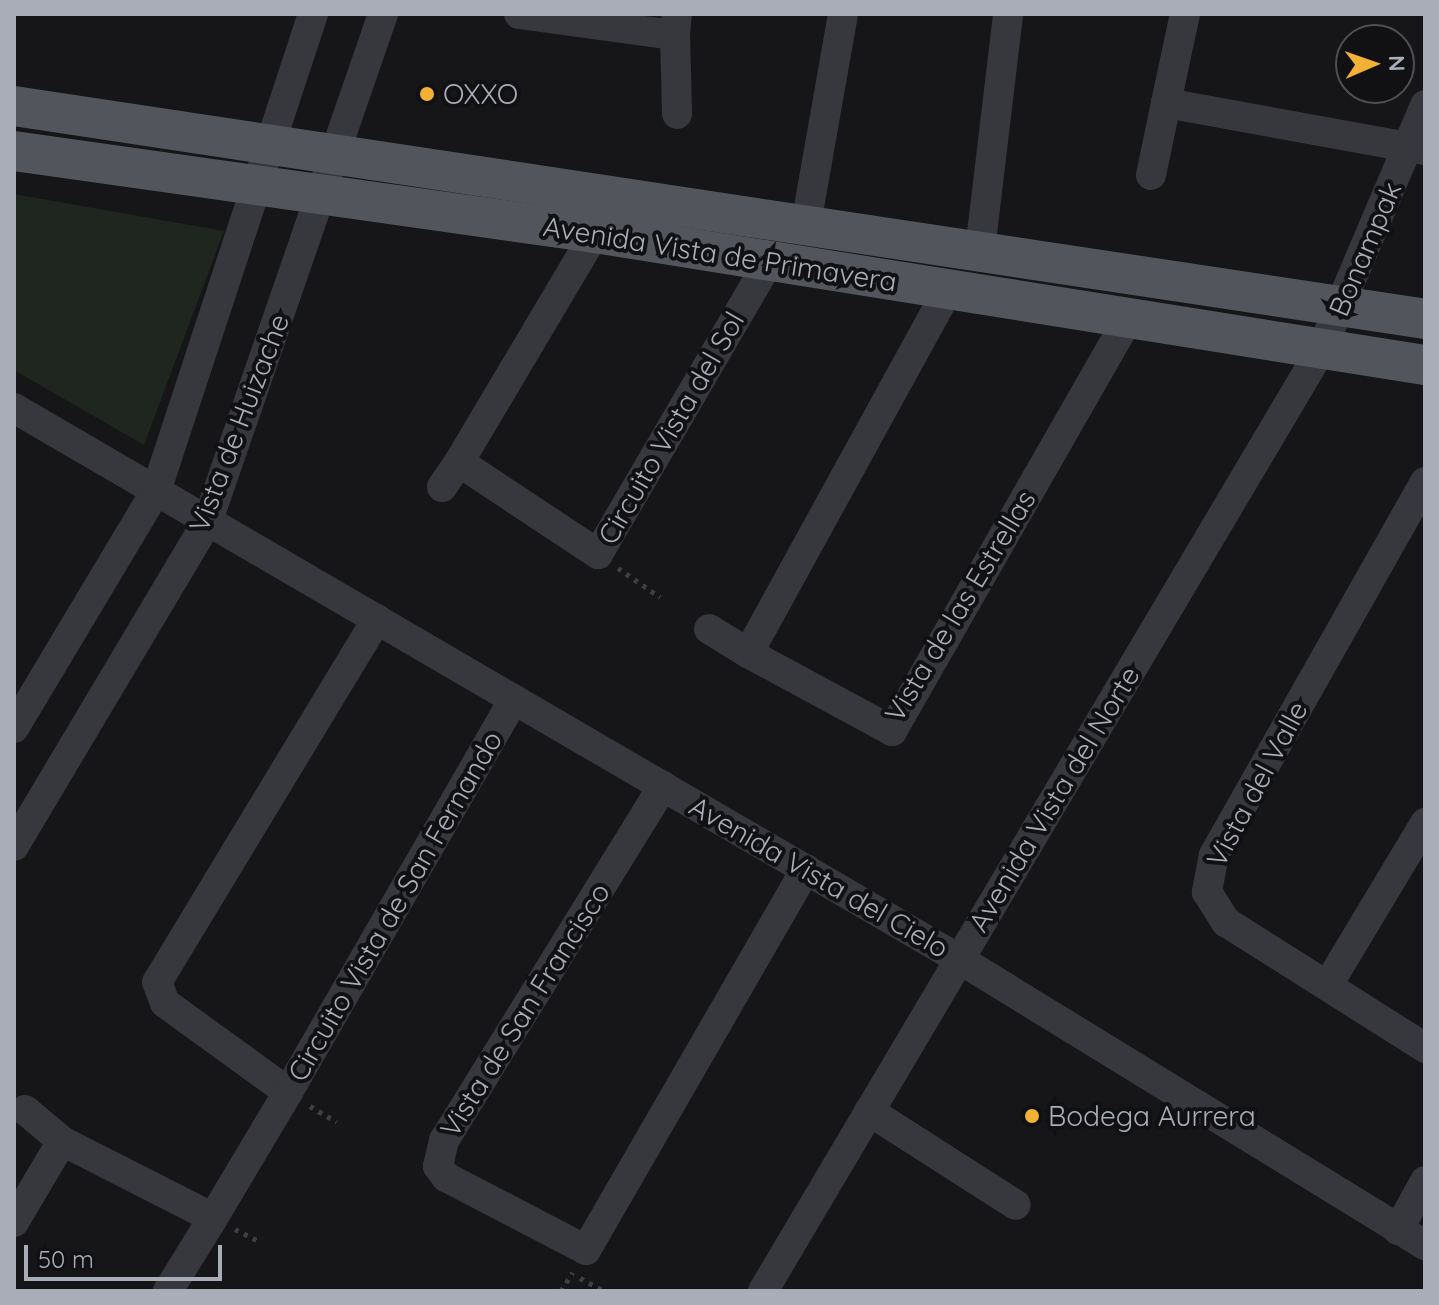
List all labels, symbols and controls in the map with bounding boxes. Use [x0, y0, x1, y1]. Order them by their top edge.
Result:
north arrow [1335, 24, 1415, 104]
text: N [1383, 55, 1411, 72]
place label: OXXO [443, 77, 518, 111]
marker: OXXO [418, 85, 436, 103]
street label: Bonampak [1322, 177, 1408, 321]
street label: Avenida Vista de Primavera [541, 209, 899, 299]
street label: Circuito Vista del Sol [591, 306, 751, 550]
street label: Vista de Huizache [182, 309, 296, 537]
street label: Vista de las Estrellas [878, 484, 1042, 728]
street label: Avenida Vista del Norte [961, 660, 1147, 938]
street label: Vista del Valle [1199, 696, 1315, 872]
street label: Circuito Vista de San Fernando [281, 725, 509, 1087]
street label: Avenida Vista del Cielo [684, 789, 954, 965]
street label: Vista de San Francisco [433, 877, 617, 1143]
place label: Bodega Aurrera [1048, 1099, 1256, 1133]
marker: Bodega Aurrera [1023, 1107, 1041, 1125]
scale bar [28, 1229, 226, 1279]
text: 50 m [38, 1244, 94, 1274]

